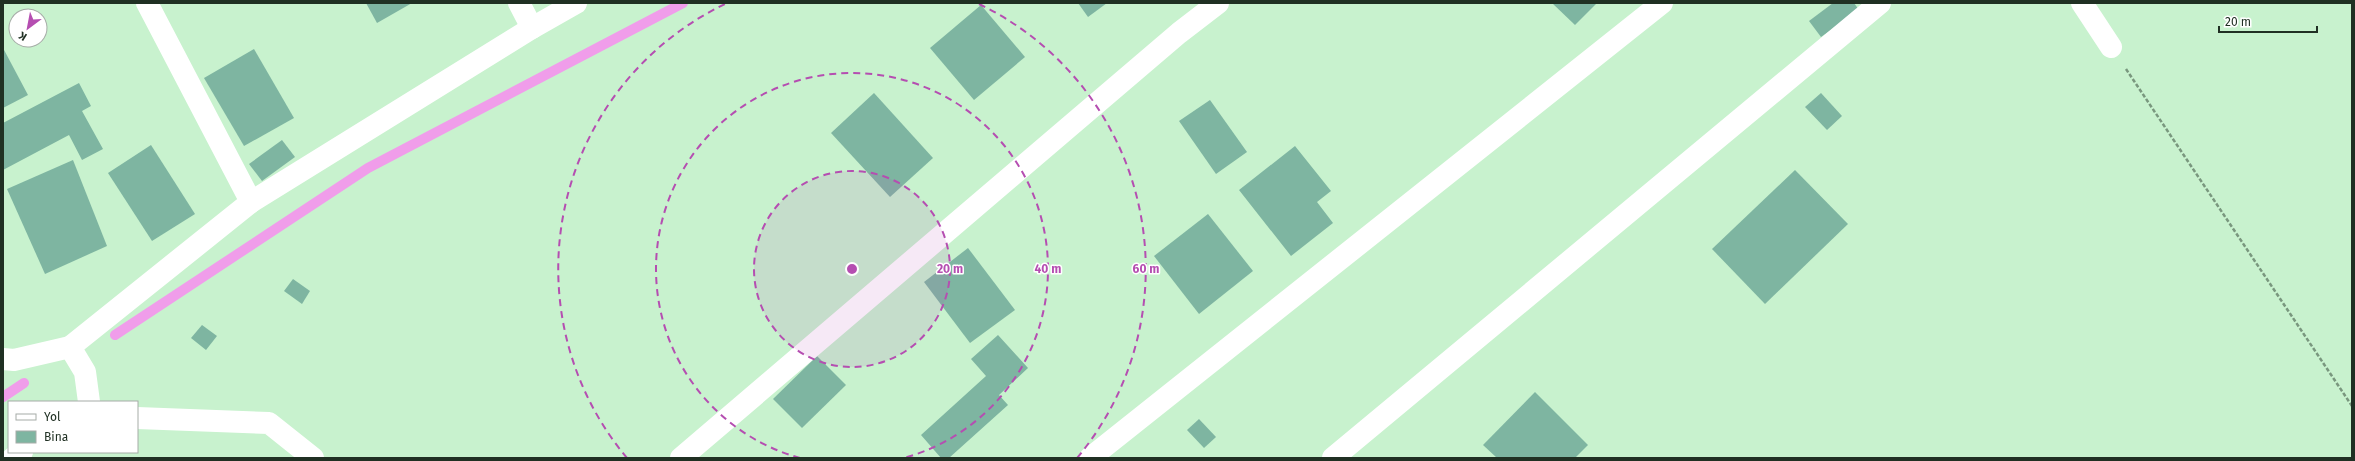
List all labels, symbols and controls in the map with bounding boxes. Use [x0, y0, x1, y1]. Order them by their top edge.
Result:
north arrow [8, 8, 48, 48]
scale bar [2219, 8, 2317, 34]
text: 20 m [2225, 15, 2251, 29]
text: K [16, 28, 29, 43]
centre of rings [845, 262, 859, 276]
text: 20 m [937, 262, 963, 276]
text: 40 m [1035, 262, 1061, 276]
text: 60 m [1133, 262, 1159, 276]
legend [8, 401, 138, 453]
text: Yol [44, 410, 61, 424]
text: Bina [44, 430, 68, 444]

